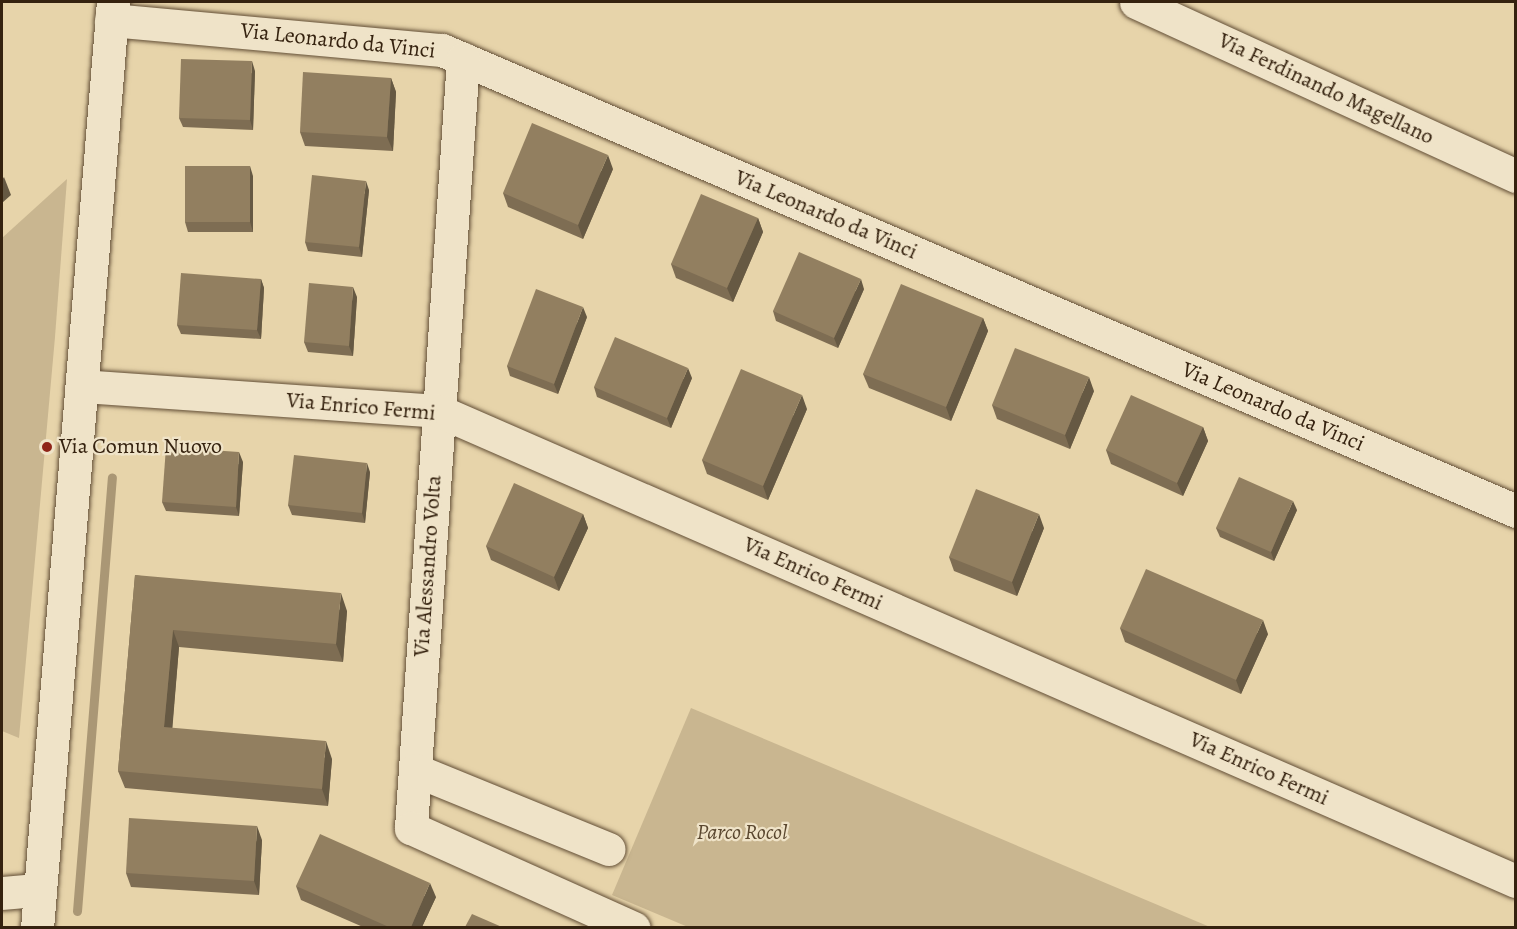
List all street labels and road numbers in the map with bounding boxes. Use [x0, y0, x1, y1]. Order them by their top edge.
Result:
street label: Via Leonardo da Vinci [239, 18, 437, 64]
street label: Via Ferdinando Magellano [1214, 27, 1438, 151]
street label: Via Leonardo da Vinci [731, 165, 921, 265]
street label: Via Leonardo da Vinci [1178, 357, 1368, 457]
street label: Via Enrico Fermi [285, 387, 437, 427]
street label: Via Alessandro Volta [408, 474, 448, 658]
street label: Via Enrico Fermi [739, 531, 887, 617]
street label: Via Enrico Fermi [1185, 726, 1333, 812]

